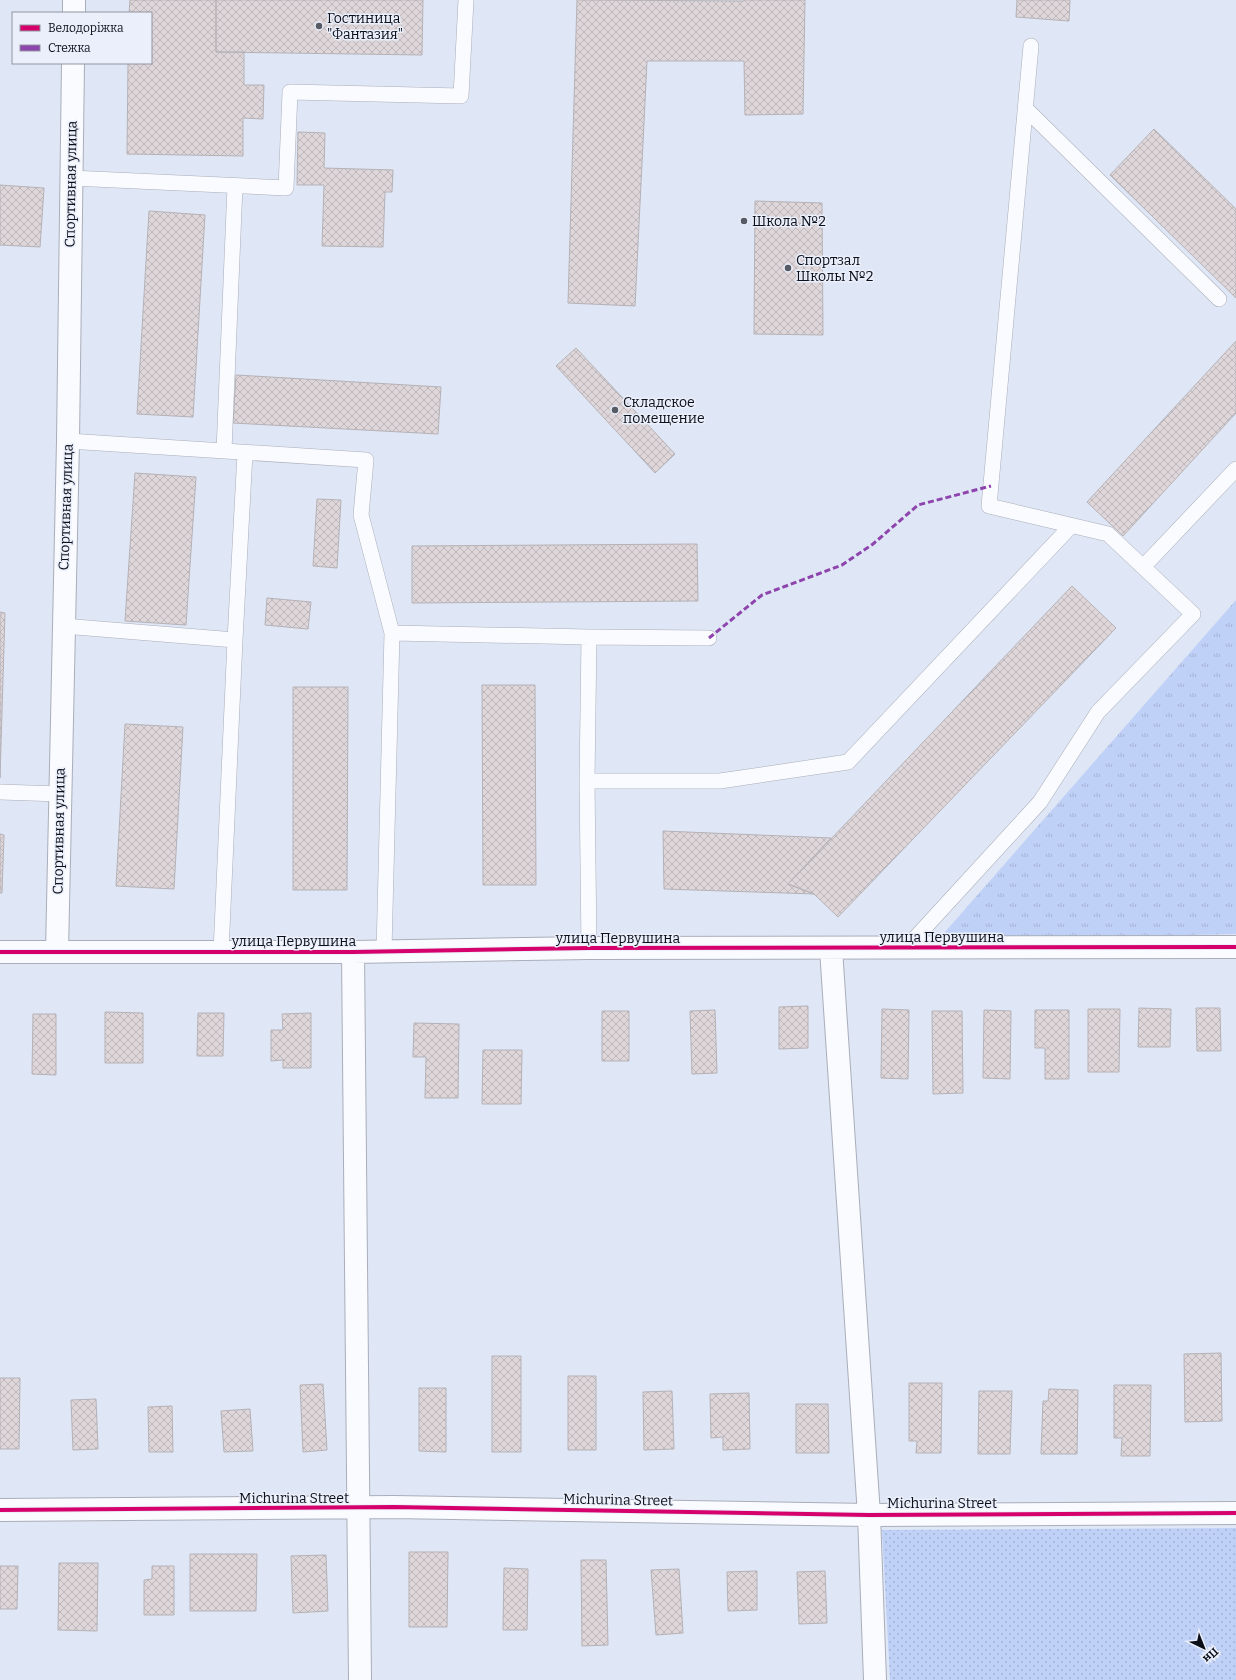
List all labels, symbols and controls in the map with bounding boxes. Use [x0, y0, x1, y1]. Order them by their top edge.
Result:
place label: Гостиница "Фантазия" [327, 10, 403, 43]
legend [12, 12, 152, 64]
text: Велодоріжка [48, 21, 124, 35]
marker: Гостиница "Фантазия" [314, 21, 324, 31]
text: Стежка [48, 41, 91, 55]
street label: Спортивная улица [61, 120, 81, 247]
place label: Школа №2 [752, 213, 826, 230]
marker: Школа №2 [739, 216, 749, 226]
place label: Спортзал Школы №2 [796, 252, 873, 285]
marker: Спортзал Школы №2 [783, 263, 793, 273]
place label: Складское помещение [623, 394, 705, 427]
marker: Складское помещение [610, 405, 620, 415]
street label: Спортивная улица [55, 443, 77, 571]
street label: Спортивная улица [49, 767, 69, 894]
street label: улица Первушина [879, 929, 1005, 946]
street label: улица Первушина [555, 930, 681, 947]
street label: улица Первушина [231, 933, 357, 950]
street label: Michurina Street [239, 1490, 349, 1507]
street label: Michurina Street [563, 1491, 673, 1509]
street label: Michurina Street [887, 1495, 997, 1512]
north arrow [1184, 1628, 1224, 1668]
text: Пн [1200, 1645, 1221, 1666]

